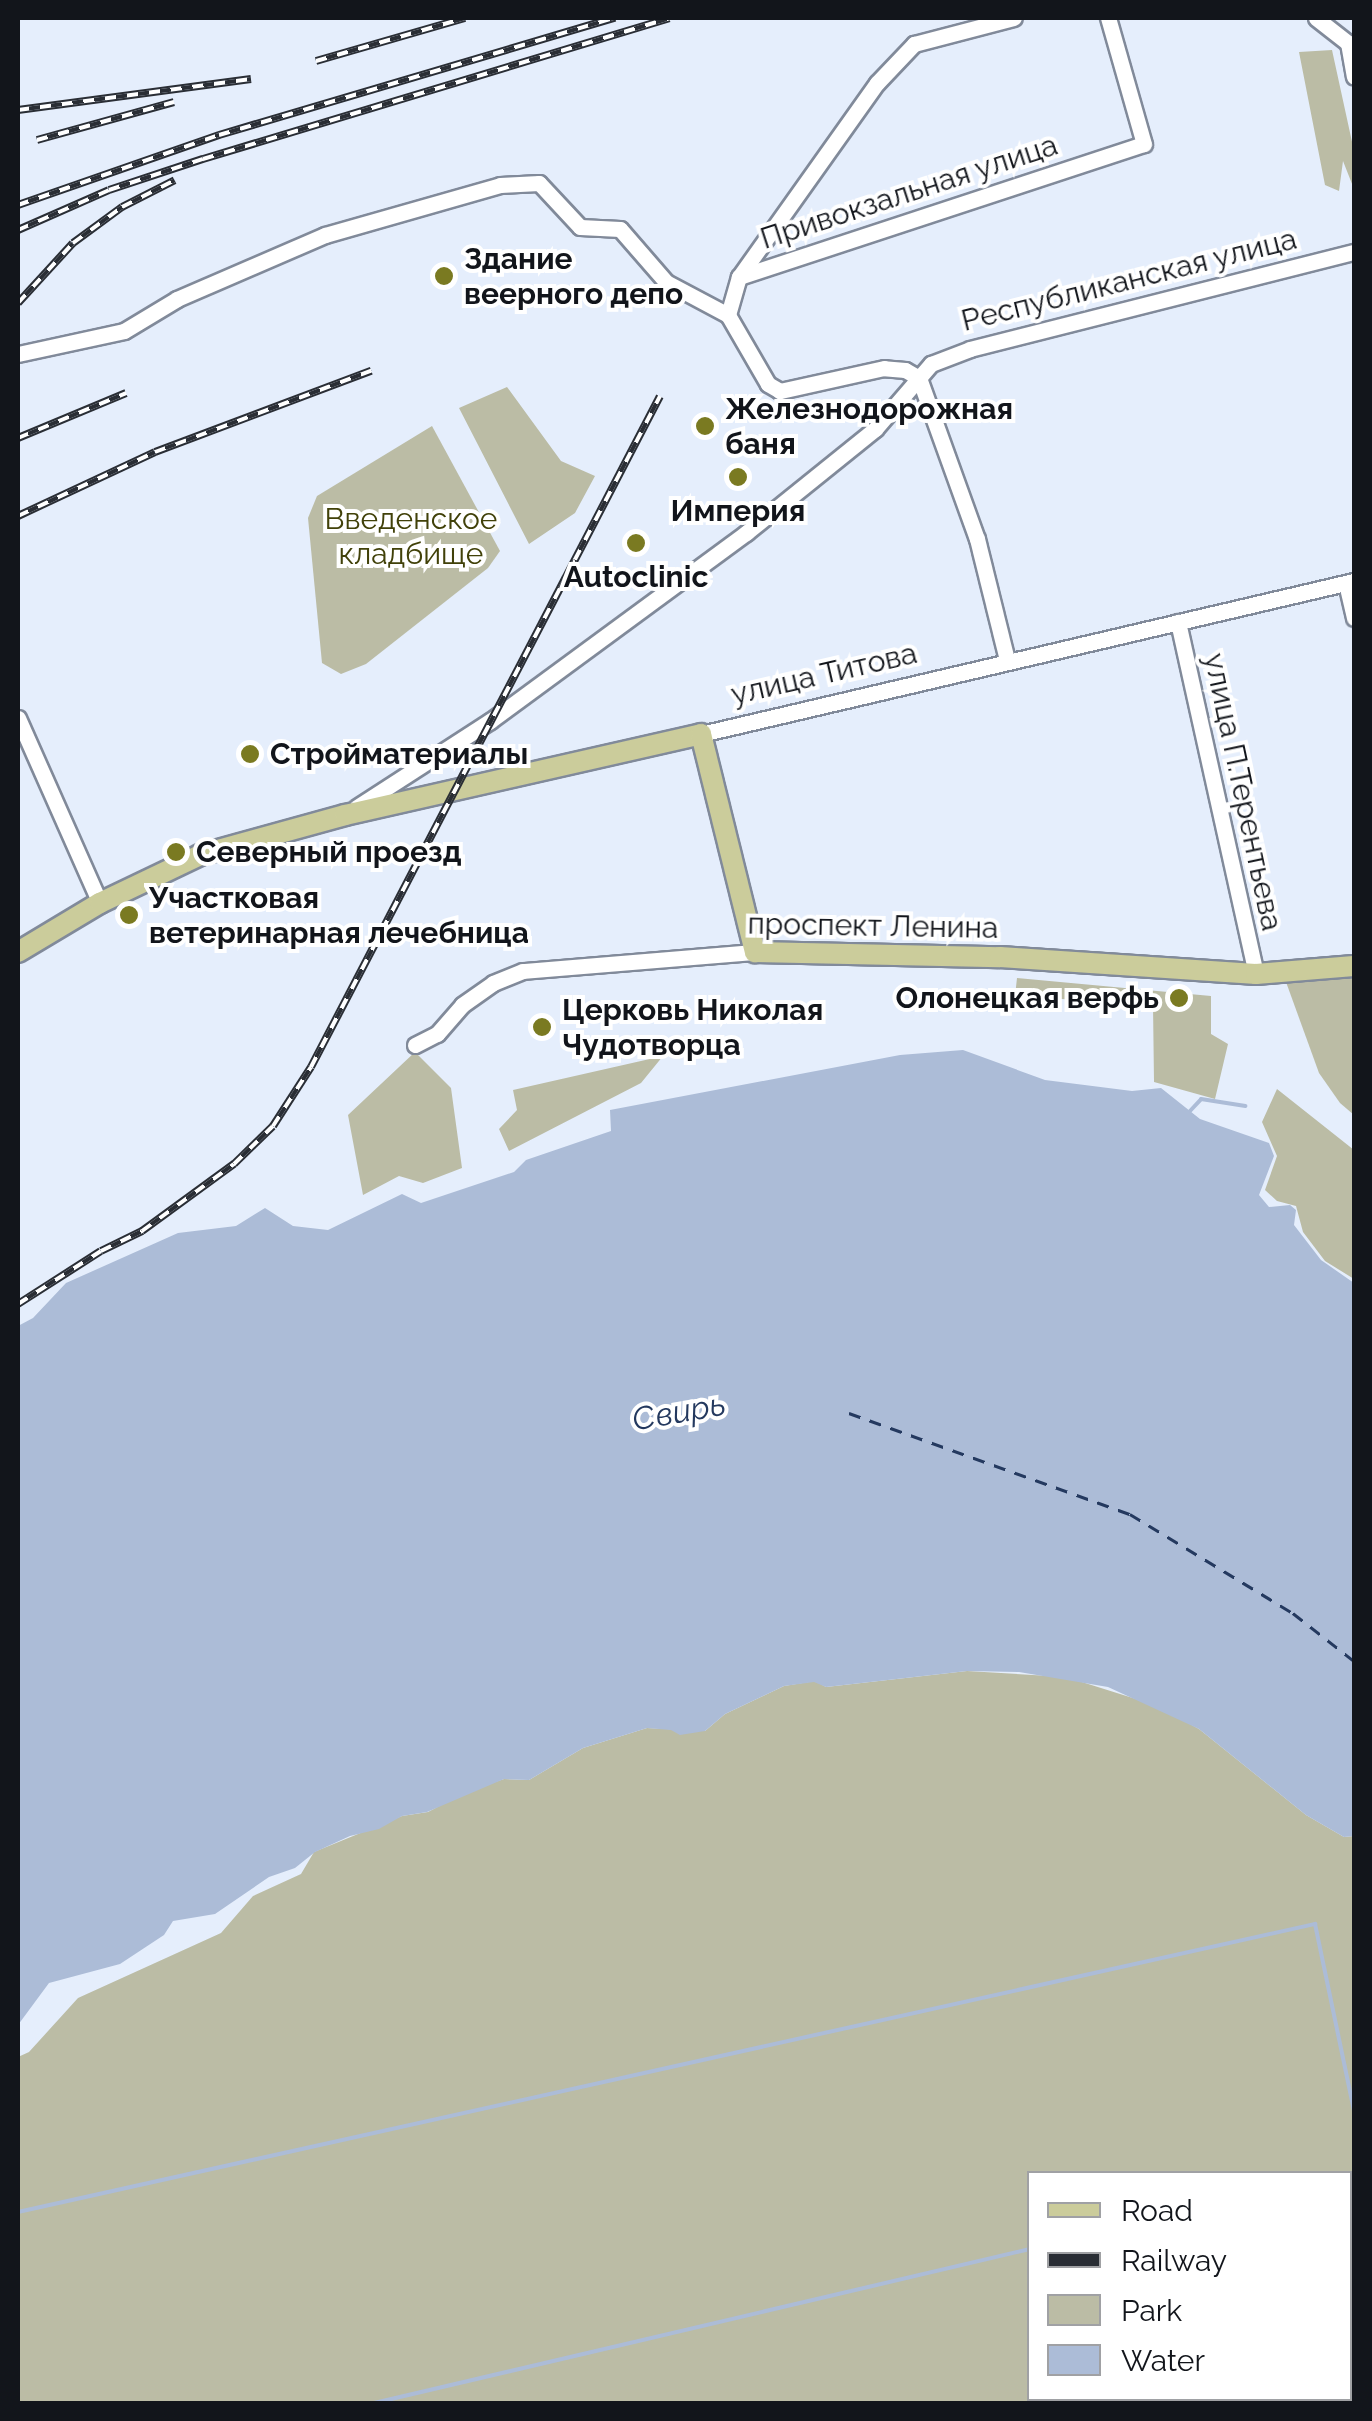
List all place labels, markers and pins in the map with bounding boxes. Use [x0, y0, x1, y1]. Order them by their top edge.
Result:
place label: Здание веерного депо [464, 241, 683, 312]
marker: Здание веерного депо [433, 265, 455, 287]
place label: Железнодорожная баня [725, 391, 1013, 462]
marker: Железнодорожная баня [694, 415, 716, 437]
marker: Империя [727, 466, 749, 488]
place label: Империя [671, 493, 805, 529]
marker: Autoclinic [625, 532, 647, 554]
place label: Autoclinic [564, 559, 708, 595]
place label: Стройматериалы [270, 736, 528, 772]
marker: Стройматериалы [239, 743, 261, 765]
place label: Северный проезд [196, 834, 462, 870]
marker: Северный проезд [165, 841, 187, 863]
place label: Участковая ветеринарная лечебница [149, 880, 529, 950]
marker: Участковая ветеринарная лечебница [118, 904, 140, 926]
place label: Олонецкая верфь [895, 980, 1159, 1016]
marker: Олонецкая верфь [1168, 987, 1190, 1009]
place label: Церковь Николая Чудотворца [562, 992, 823, 1062]
marker: Церковь Николая Чудотворца [531, 1016, 553, 1038]

